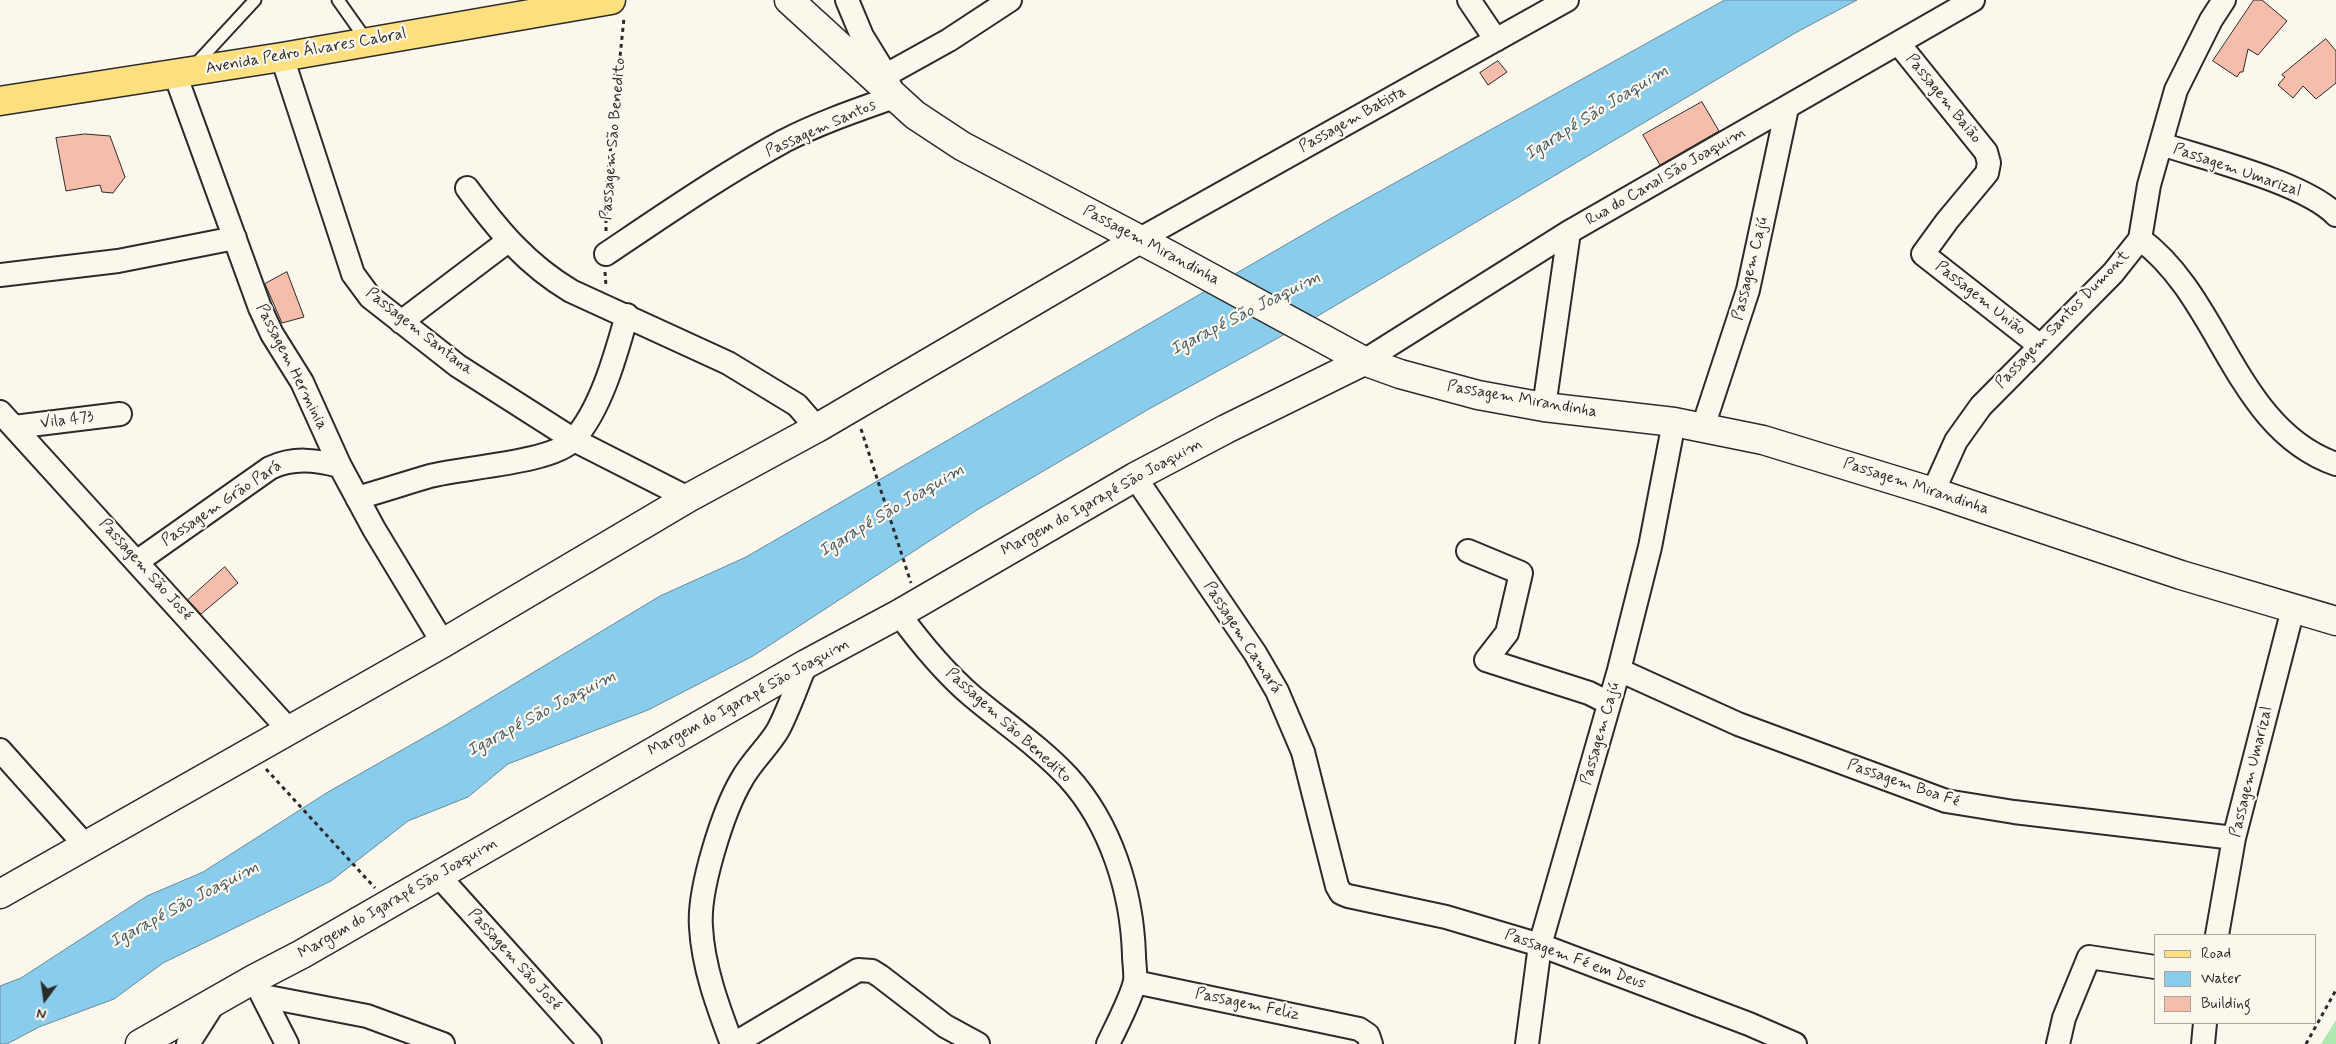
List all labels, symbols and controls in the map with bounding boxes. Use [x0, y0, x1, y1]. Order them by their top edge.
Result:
street label: Avenida Pedro Álvares Cabral [204, 25, 408, 79]
street label: Passagem Baião [1901, 50, 1985, 148]
street label: Passagem São Benedito [597, 57, 631, 221]
water label: Igarapé São Joaquim [1521, 60, 1673, 166]
street label: Passagem Batista [1296, 83, 1410, 157]
street label: Passagem Santos [763, 96, 879, 162]
street label: Rua do Canal São Joaquim [1583, 123, 1749, 231]
street label: Passagem Umarizal [2170, 140, 2304, 202]
street label: Passagem Mirandinha [1079, 202, 1223, 290]
street label: Passagem Cajú [1729, 215, 1773, 323]
street label: Passagem Santos Dumont [1992, 247, 2134, 393]
street label: Passagem União [1931, 258, 2029, 340]
water label: Igarapé São Joaquim [1167, 267, 1325, 361]
street label: Passagem Santana [361, 284, 477, 380]
street label: Passagem Herminia [251, 301, 331, 433]
street label: Passagem Mirandinha [1445, 377, 1599, 423]
street label: Vila 473 [39, 408, 95, 434]
street label: Margem do Igarapé São Joaquim [998, 435, 1206, 561]
street label: Passagem Mirandinha [1841, 454, 1991, 520]
street label: Passagem Grão Pará [158, 457, 286, 551]
water label: Igarapé São Joaquim [816, 459, 968, 563]
street label: Passagem São José [94, 515, 196, 625]
street label: Passagem Camará [1198, 578, 1286, 698]
street label: Margem do Igarapé São Joaquim [645, 635, 853, 761]
street label: Passagem São Benedito [941, 664, 1075, 788]
water label: Igarapé São Joaquim [464, 666, 620, 762]
street label: Passagem Cajú [1577, 681, 1625, 787]
street label: Passagem Umarizal [2226, 705, 2278, 839]
street label: Passagem Boa Fé [1844, 756, 1962, 812]
street label: Margem do Igarapé São Joaquim [295, 834, 501, 964]
water label: Igarapé São Joaquim [107, 857, 263, 953]
street label: Passagem São José [463, 905, 565, 1015]
street label: Passagem Fé em Deus [1502, 926, 1648, 994]
legend [2154, 934, 2316, 1024]
text: Road [2201, 944, 2231, 964]
text: Water [2201, 969, 2241, 989]
north arrow [20, 974, 70, 1024]
street label: Passagem Feliz [1193, 985, 1301, 1025]
text: Building [2201, 994, 2251, 1014]
text: N [35, 1004, 48, 1023]

